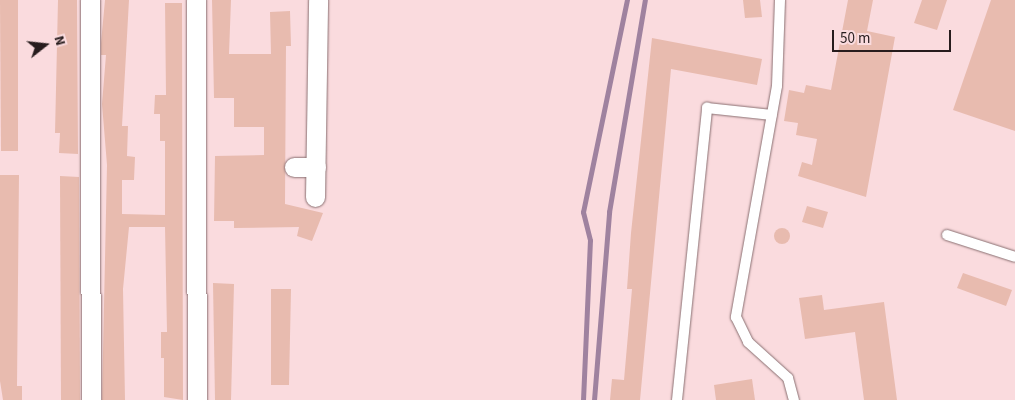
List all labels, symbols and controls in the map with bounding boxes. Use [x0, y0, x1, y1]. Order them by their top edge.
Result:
north arrow [20, 20, 70, 70]
scale bar [835, 20, 954, 52]
text: 50 m [840, 28, 870, 49]
text: N [49, 34, 70, 48]

